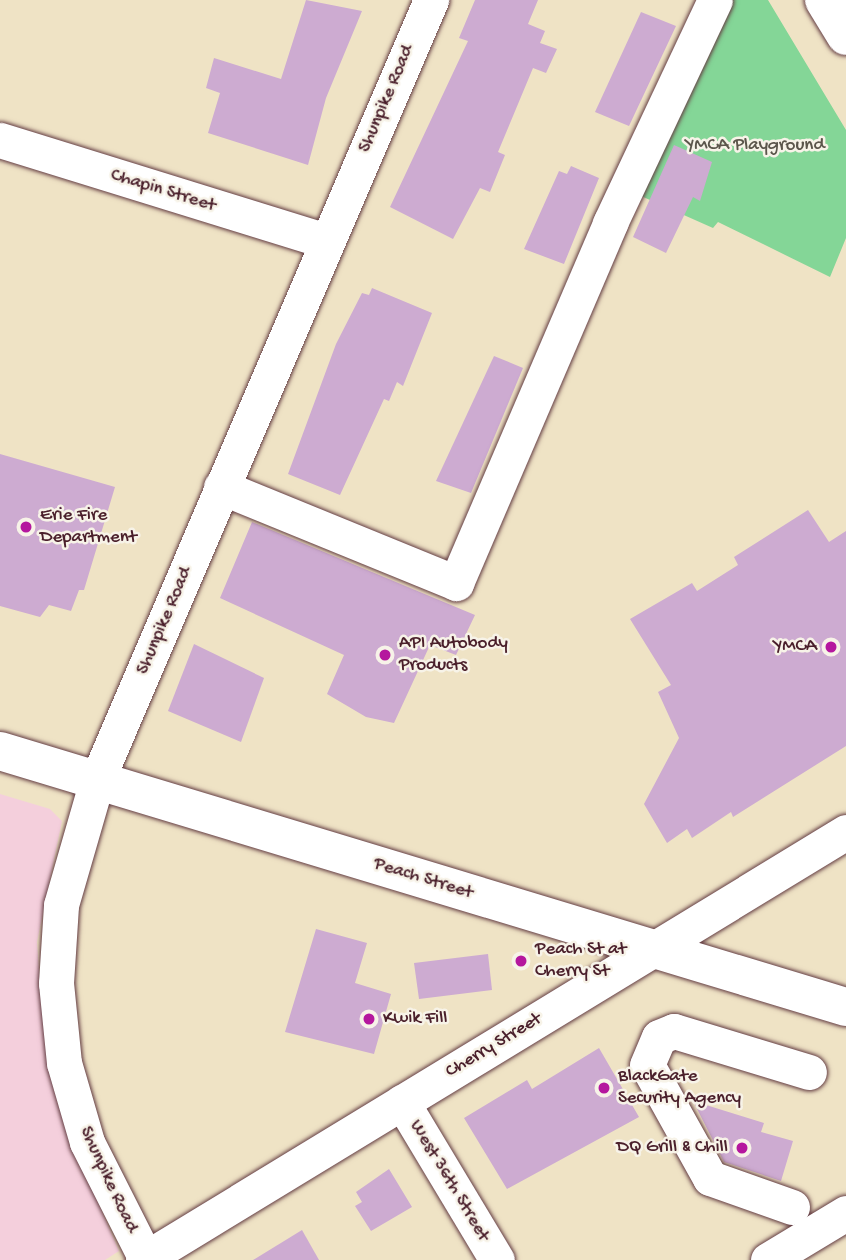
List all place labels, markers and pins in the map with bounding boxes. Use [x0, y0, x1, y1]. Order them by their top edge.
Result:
place label: Erie Fire Department [40, 505, 137, 549]
marker: Erie Fire Department [18, 519, 34, 535]
place label: API Autobody Products [399, 633, 508, 677]
place label: YMCA [773, 636, 817, 658]
marker: YMCA [823, 639, 839, 655]
marker: API Autobody Products [377, 647, 393, 663]
place label: Peach St at Cherry St [535, 939, 626, 983]
marker: Peach St at Cherry St [513, 953, 529, 969]
place label: Kwik Fill [383, 1008, 447, 1030]
marker: Kwik Fill [361, 1011, 377, 1027]
place label: BlackGate Security Agency [618, 1066, 741, 1110]
marker: BlackGate Security Agency [596, 1080, 612, 1096]
place label: DQ Grill & Chill [616, 1137, 728, 1159]
marker: DQ Grill & Chill [734, 1140, 750, 1156]

